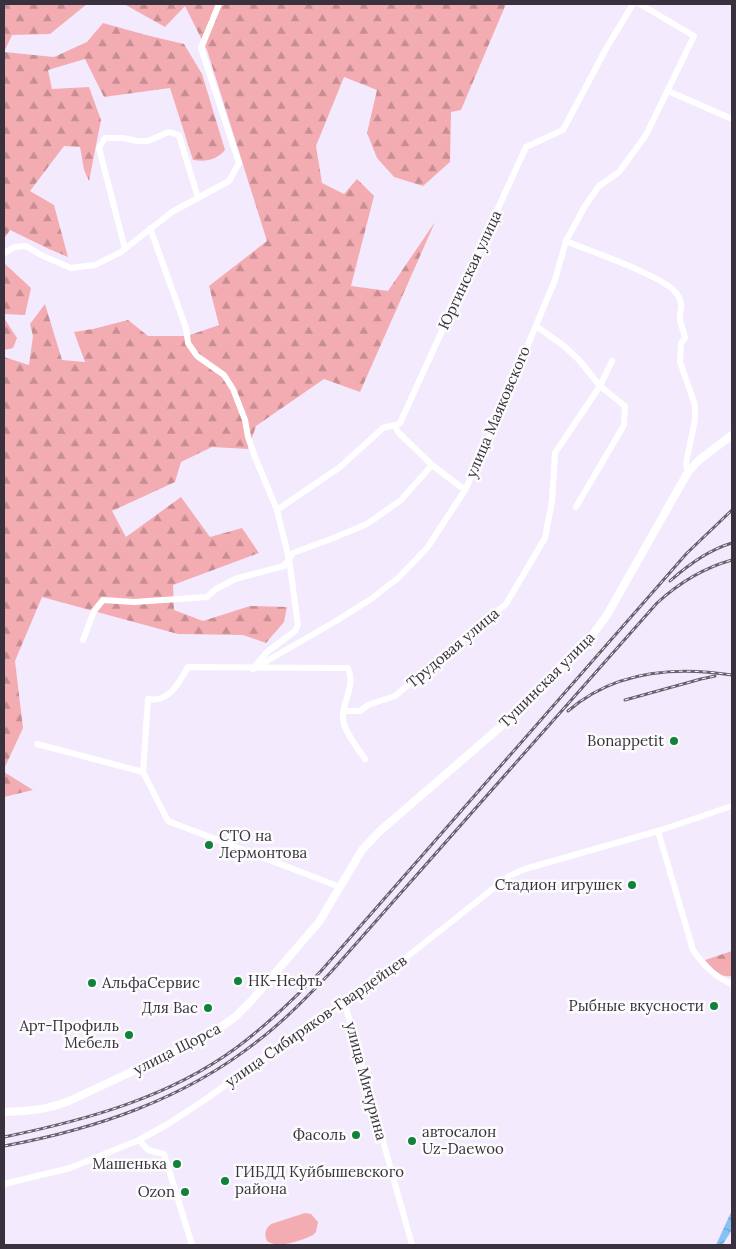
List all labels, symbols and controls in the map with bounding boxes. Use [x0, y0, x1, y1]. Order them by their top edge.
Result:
street label: Юргинская улица [434, 207, 506, 332]
street label: улица Маяковского [461, 343, 534, 481]
street label: Трудовая улица [403, 603, 503, 692]
street label: Тушинская улица [495, 628, 599, 732]
place label: Bonappetit [587, 731, 664, 750]
marker: Bonappetit [668, 735, 680, 747]
place label: СТО на Лермонтова [219, 826, 307, 862]
marker: СТО на Лермонтова [203, 839, 215, 851]
place label: Стадион игрушек [495, 875, 622, 894]
marker: Стадион игрушек [626, 879, 638, 891]
street label: улица Сибиряков-Гвардейцев [221, 950, 410, 1091]
place label: НК-Нефть [248, 971, 323, 990]
place label: АльфаСервис [101, 973, 200, 992]
marker: НК-Нефть [232, 975, 244, 987]
marker: АльфаСервис [86, 977, 98, 989]
place label: Рыбные вкусности [569, 996, 704, 1015]
place label: Для Вас [142, 998, 198, 1017]
marker: Рыбные вкусности [708, 1000, 720, 1012]
marker: Для Вас [202, 1002, 214, 1014]
place label: Арт-Профиль Мебель [18, 1016, 119, 1052]
street label: улица Щорса [130, 1018, 224, 1079]
street label: улица Мичурина [342, 1020, 391, 1142]
marker: Арт-Профиль Мебель [123, 1029, 135, 1041]
place label: автосалон Uz-Daewoo [422, 1122, 504, 1158]
place label: Фасоль [293, 1125, 346, 1144]
marker: Фасоль [350, 1129, 362, 1141]
marker: автосалон Uz-Daewoo [406, 1135, 418, 1147]
place label: Машенька [92, 1154, 167, 1173]
marker: Машенька [171, 1158, 183, 1170]
place label: ГИБДД Куйбышевского района [235, 1162, 404, 1198]
marker: ГИБДД Куйбышевского района [219, 1175, 231, 1187]
place label: Ozon [138, 1182, 175, 1201]
marker: Ozon [179, 1186, 191, 1198]

